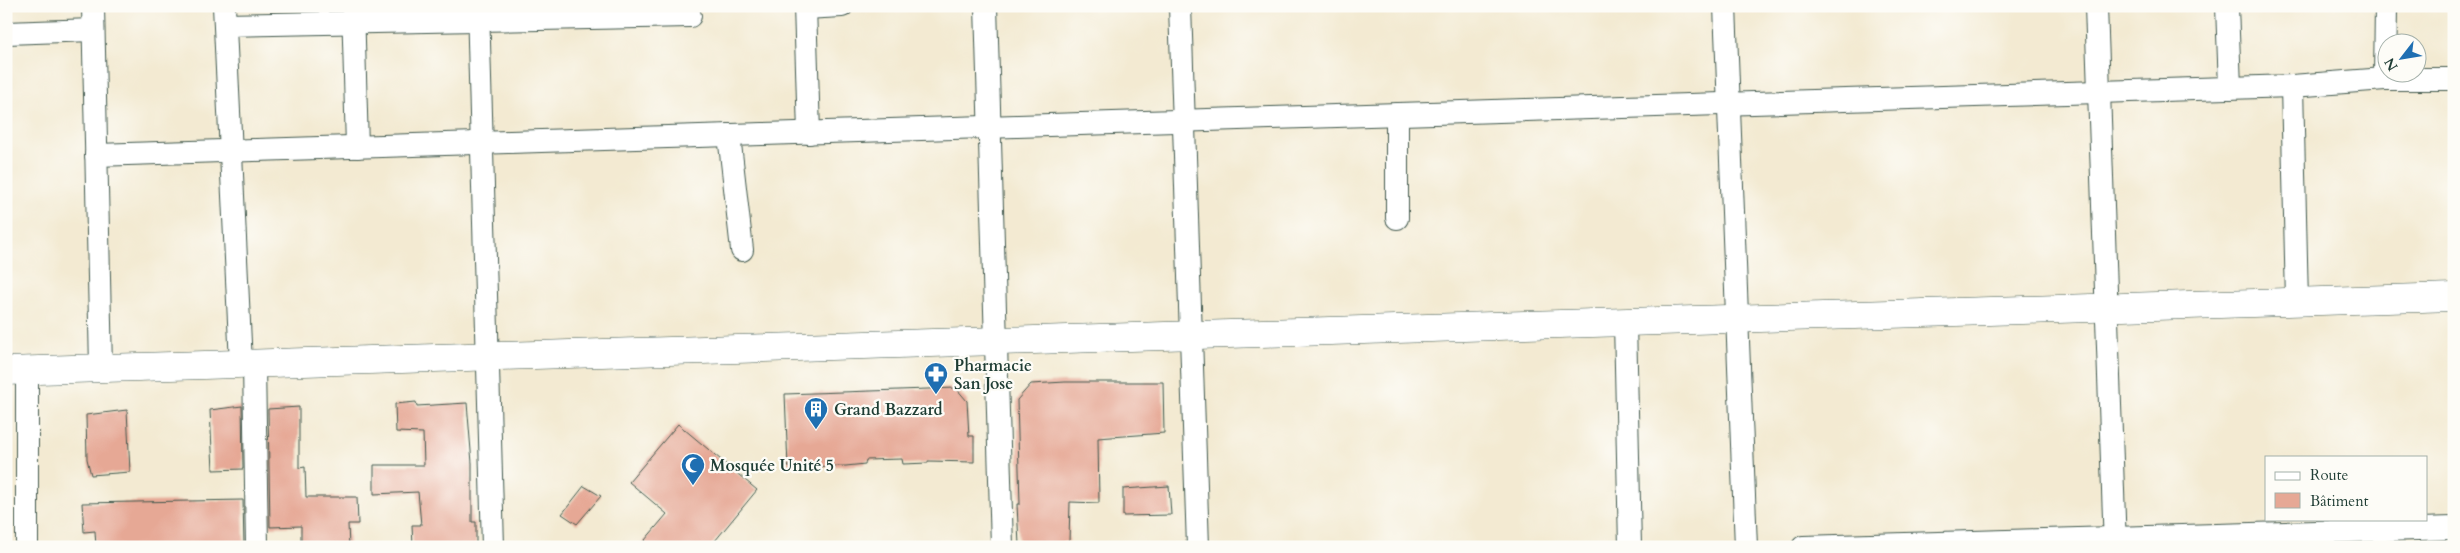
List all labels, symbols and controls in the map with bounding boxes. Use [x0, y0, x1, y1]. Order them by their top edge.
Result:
north arrow [2378, 32, 2428, 82]
text: N [2380, 54, 2403, 75]
place label: Pharmacie San Jose [954, 355, 1032, 395]
pharmacy icon: Pharmacie San Jose [923, 361, 949, 395]
building icon: Grand Bazzard [803, 396, 829, 430]
place label: Grand Bazzard [834, 399, 943, 421]
mosque icon: Mosquée Unité 5 [680, 452, 706, 486]
place label: Mosquée Unité 5 [710, 455, 834, 477]
legend [2265, 456, 2428, 520]
text: Route [2310, 465, 2348, 485]
text: Bâtiment [2310, 491, 2369, 511]

